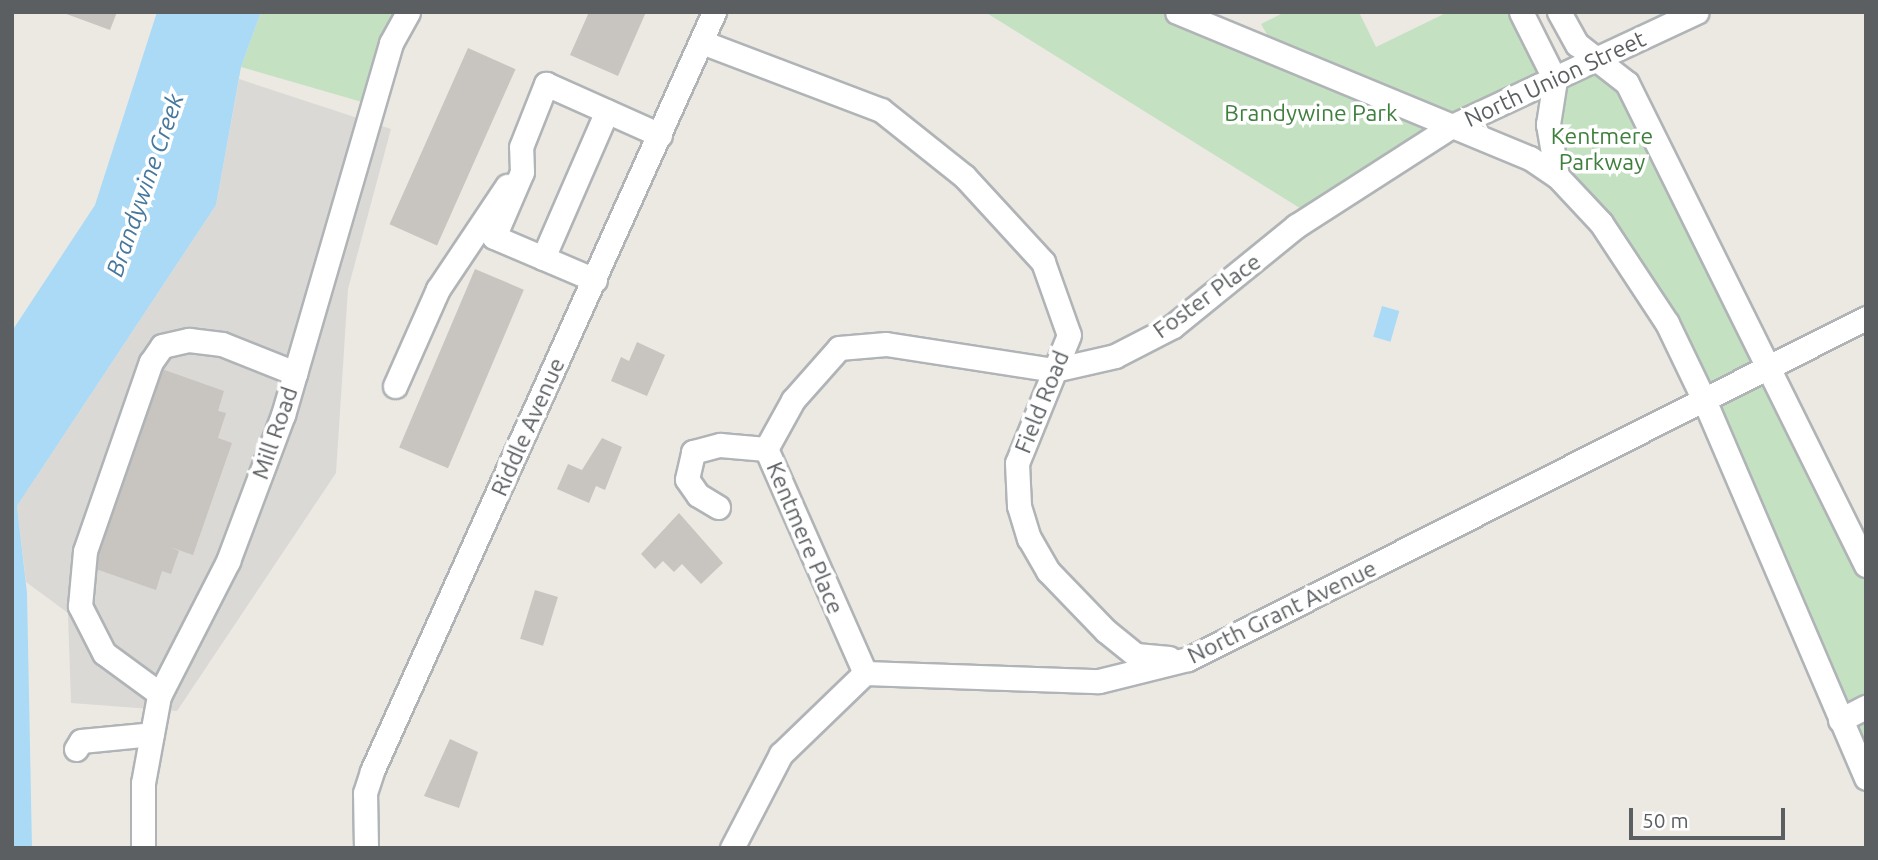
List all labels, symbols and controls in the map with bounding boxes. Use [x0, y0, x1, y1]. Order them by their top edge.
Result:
street label: North Union Street [1460, 25, 1650, 133]
water label: Brandywine Creek [100, 90, 190, 280]
park label: Brandywine Park [1224, 99, 1398, 127]
park label: Kentmere Parkway [1551, 122, 1653, 176]
street label: Foster Place [1148, 248, 1266, 344]
street label: Field Road [1009, 347, 1075, 457]
street label: Riddle Avenue [485, 354, 571, 500]
street label: Mill Road [246, 383, 304, 483]
street label: Kentmere Place [761, 458, 849, 618]
street label: North Grant Avenue [1183, 554, 1381, 670]
scale bar [1633, 794, 1789, 838]
text: 50 m [1642, 808, 1689, 832]

